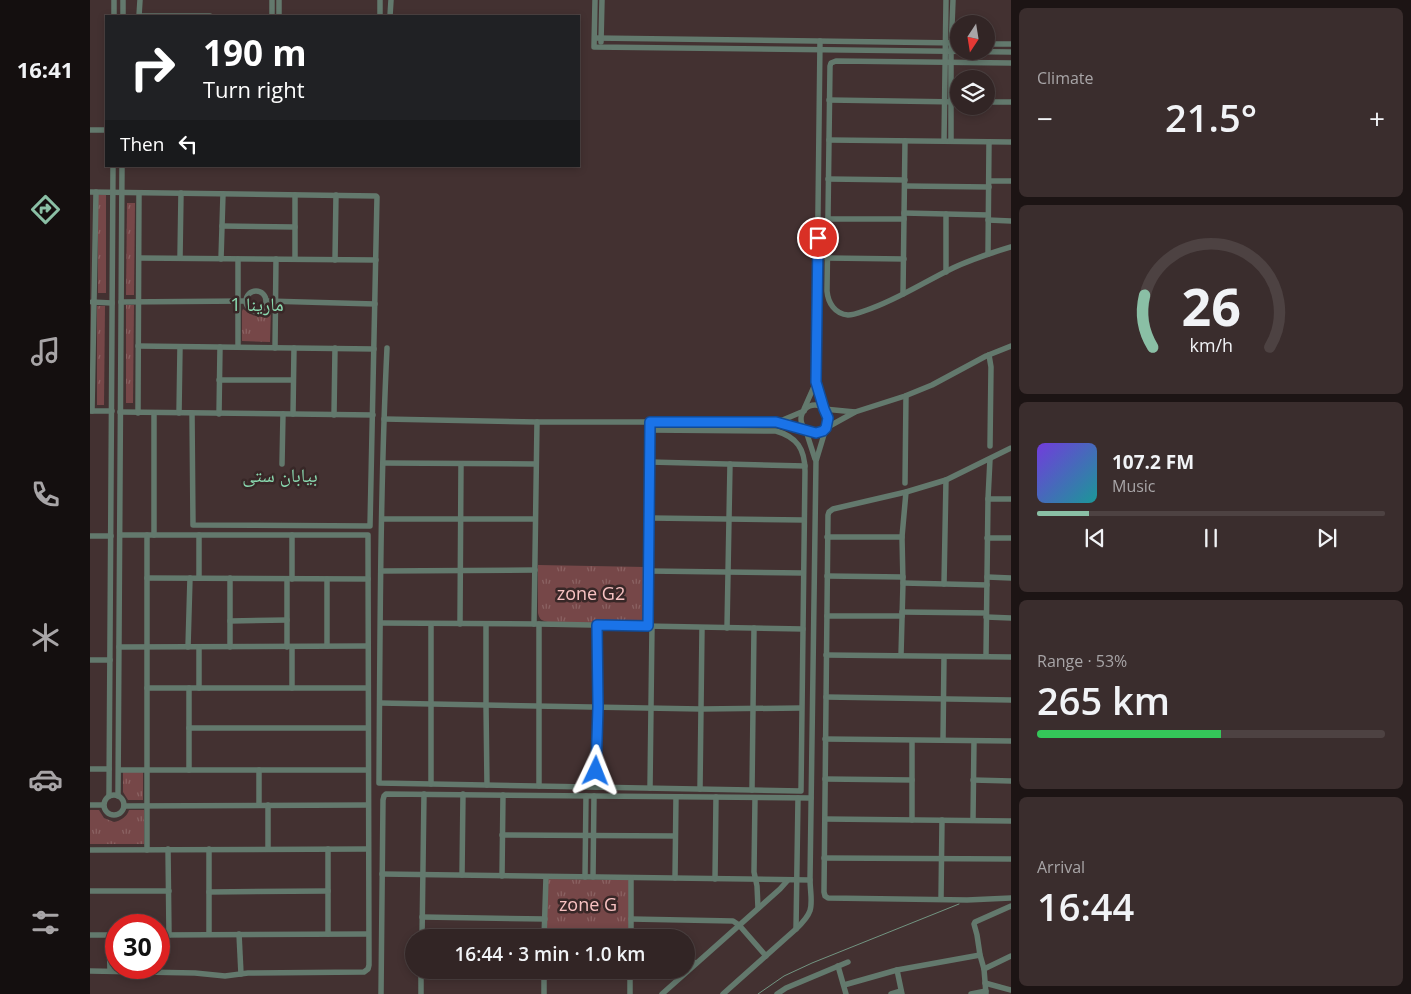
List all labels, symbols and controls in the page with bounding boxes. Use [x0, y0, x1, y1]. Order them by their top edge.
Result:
north arrow [950, 15, 995, 60]
map controls [950, 15, 995, 115]
text: 190 m [203, 29, 307, 76]
icon: right [120, 35, 185, 100]
text: 16:41 [17, 54, 73, 84]
text: Climate [1037, 67, 1094, 89]
button: layers [950, 70, 995, 115]
text: Turn right [203, 74, 305, 104]
text: 21.5° [1165, 91, 1257, 143]
text: − [1037, 99, 1053, 137]
text: + [1369, 99, 1385, 137]
icon: left [174, 130, 202, 158]
text: Then [120, 131, 164, 157]
icon: directions [28, 192, 63, 227]
pin [797, 217, 839, 259]
icon: arrive [804, 224, 832, 252]
text: 26 [1181, 270, 1241, 341]
district label: مارینا 1 [230, 291, 284, 317]
text: km/h [1189, 333, 1233, 357]
icon: music [28, 334, 63, 369]
text: 107.2 FM [1112, 449, 1194, 475]
district label: بیابان ستی [242, 462, 318, 488]
text: Music [1112, 475, 1156, 497]
icon: phone [28, 477, 63, 512]
icon: previous [1081, 524, 1109, 552]
icon: pause [1197, 524, 1225, 552]
icon: next [1313, 524, 1341, 552]
park label: zone G2 [557, 581, 625, 605]
icon: climate [28, 620, 63, 655]
text: Range · 53% [1037, 650, 1127, 672]
text: 265 km [1037, 674, 1170, 726]
position arrow [569, 744, 621, 796]
icon: car [28, 762, 63, 797]
text: Arrival [1037, 856, 1085, 878]
text: 16:44 [1037, 880, 1134, 932]
park label: zone G [559, 892, 617, 916]
icon: filters [28, 905, 63, 940]
speed limit sign: 30 [105, 914, 170, 979]
text: 16:44 · 3 min · 1.0 km [455, 941, 645, 967]

